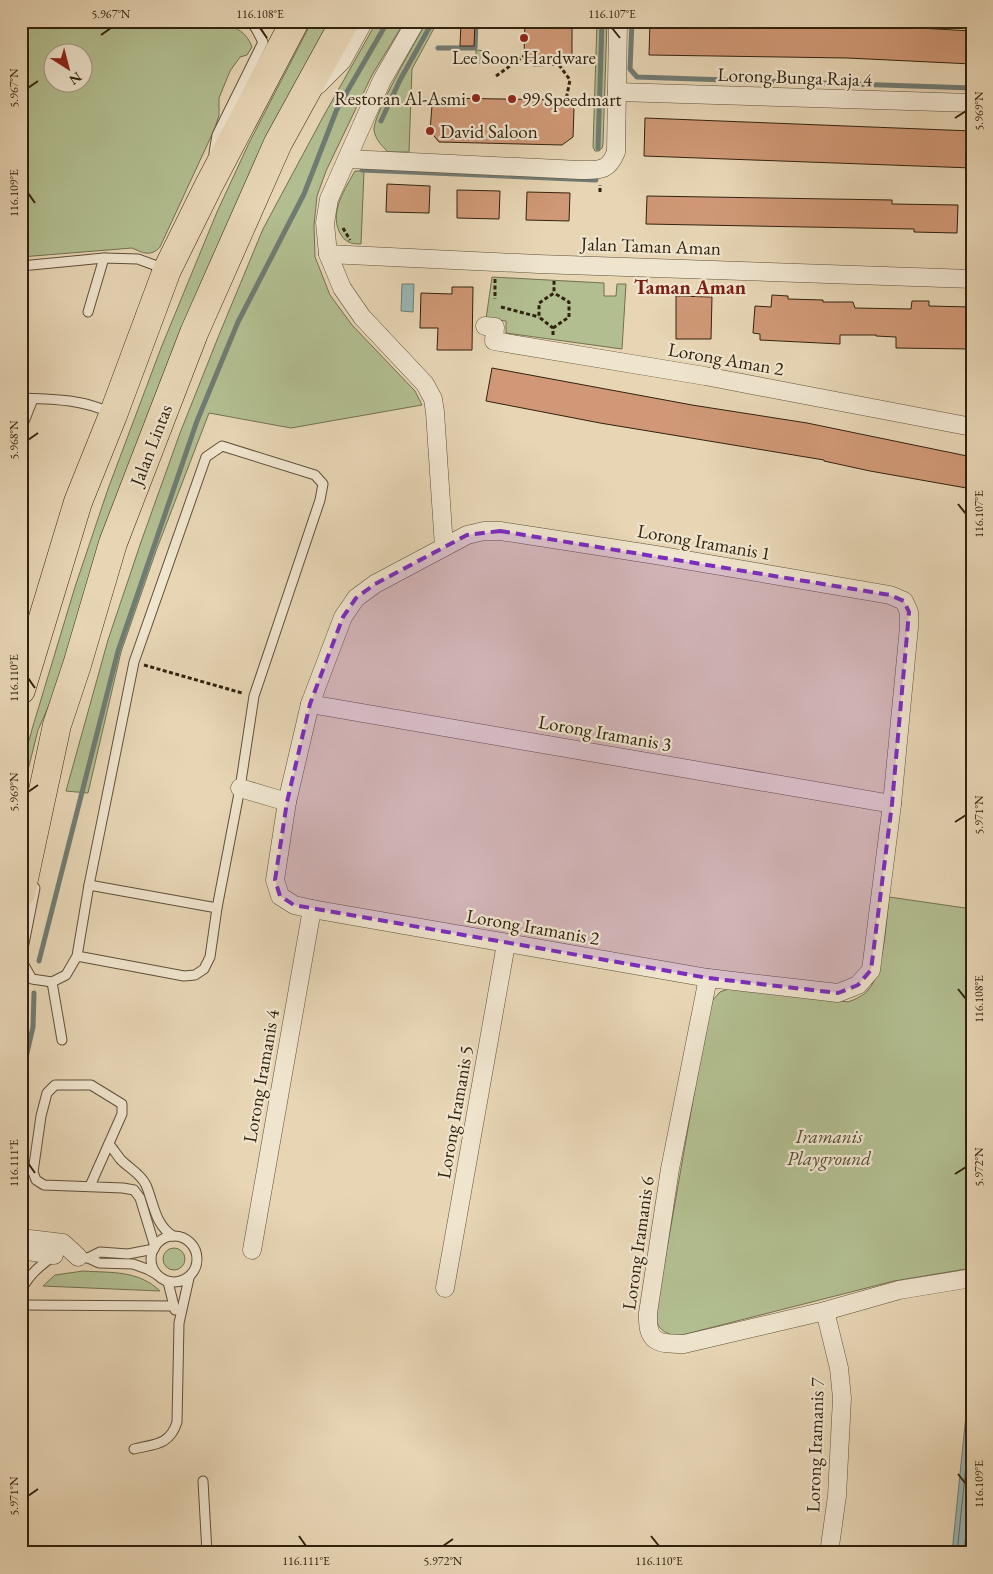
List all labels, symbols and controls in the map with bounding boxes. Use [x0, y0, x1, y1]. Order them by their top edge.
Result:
text: 5.967°N [92, 6, 131, 22]
text: 116.108°E [236, 6, 284, 22]
text: 116.107°E [588, 6, 636, 22]
marker: Lee Soon Hardware [518, 32, 530, 44]
north arrow [42, 42, 92, 92]
place label: Lee Soon Hardware [452, 45, 596, 70]
street label: Lorong Bunga Raja 4 [717, 62, 874, 92]
text: 5.967°N [6, 68, 22, 107]
text: N [65, 68, 86, 90]
place label: Restoran Al-Asmi [334, 86, 466, 111]
place label: 99 Speedmart [522, 87, 621, 112]
text: 5.969°N [971, 91, 987, 130]
marker: Restoran Al-Asmi [470, 92, 482, 104]
marker: 99 Speedmart [506, 93, 518, 105]
place label: David Saloon [440, 119, 538, 144]
marker: David Saloon [424, 125, 436, 137]
text: 116.109°E [6, 169, 22, 217]
street label: Jalan Taman Aman [579, 231, 721, 261]
district label: Taman Aman [634, 274, 746, 300]
street label: Lorong Aman 2 [666, 337, 786, 381]
street label: Jalan Lintas [123, 401, 178, 491]
text: 5.968°N [6, 420, 22, 459]
text: 116.107°E [971, 490, 987, 538]
street label: Lorong Iramanis 1 [635, 518, 773, 566]
text: 116.110°E [6, 654, 22, 702]
street label: Lorong Iramanis 3 [536, 709, 674, 757]
text: 5.969°N [6, 772, 22, 811]
text: 5.971°N [971, 795, 987, 834]
street label: Lorong Iramanis 2 [464, 903, 602, 951]
text: 116.108°E [971, 975, 987, 1023]
street label: Lorong Iramanis 4 [237, 1007, 285, 1145]
street label: Lorong Iramanis 5 [431, 1043, 479, 1181]
park label: Iramanis Playground [787, 1124, 871, 1171]
text: 116.111°E [6, 1139, 22, 1187]
text: 5.972°N [971, 1147, 987, 1186]
street label: Lorong Iramanis 6 [616, 1174, 660, 1312]
street label: Lorong Iramanis 7 [800, 1376, 830, 1513]
text: 116.109°E [971, 1460, 987, 1508]
text: 5.971°N [6, 1476, 22, 1515]
text: 116.111°E [282, 1553, 330, 1569]
text: 5.972°N [424, 1553, 463, 1569]
text: 116.110°E [635, 1553, 683, 1569]

